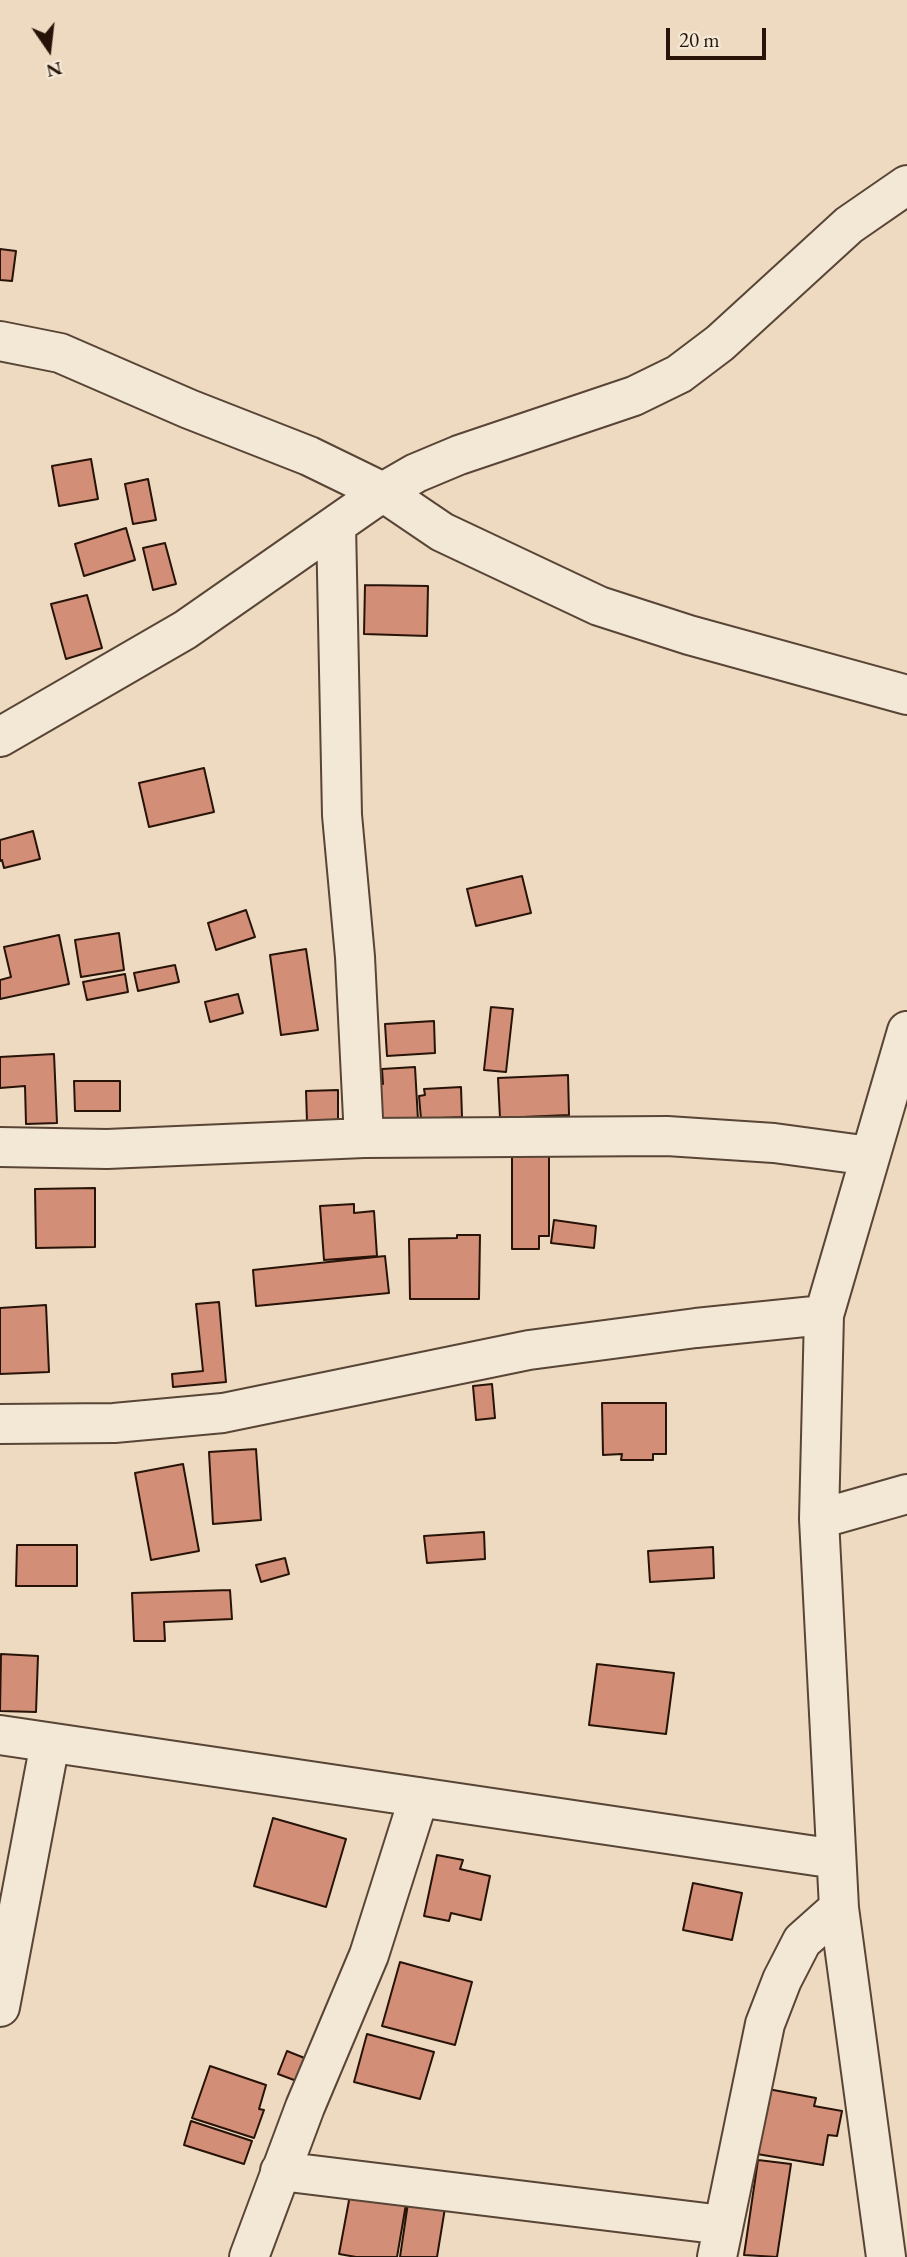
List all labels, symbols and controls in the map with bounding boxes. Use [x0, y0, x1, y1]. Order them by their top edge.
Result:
north arrow [14, 14, 84, 84]
scale bar [669, 14, 769, 58]
text: 20 m [679, 26, 720, 53]
text: N [44, 56, 65, 84]

